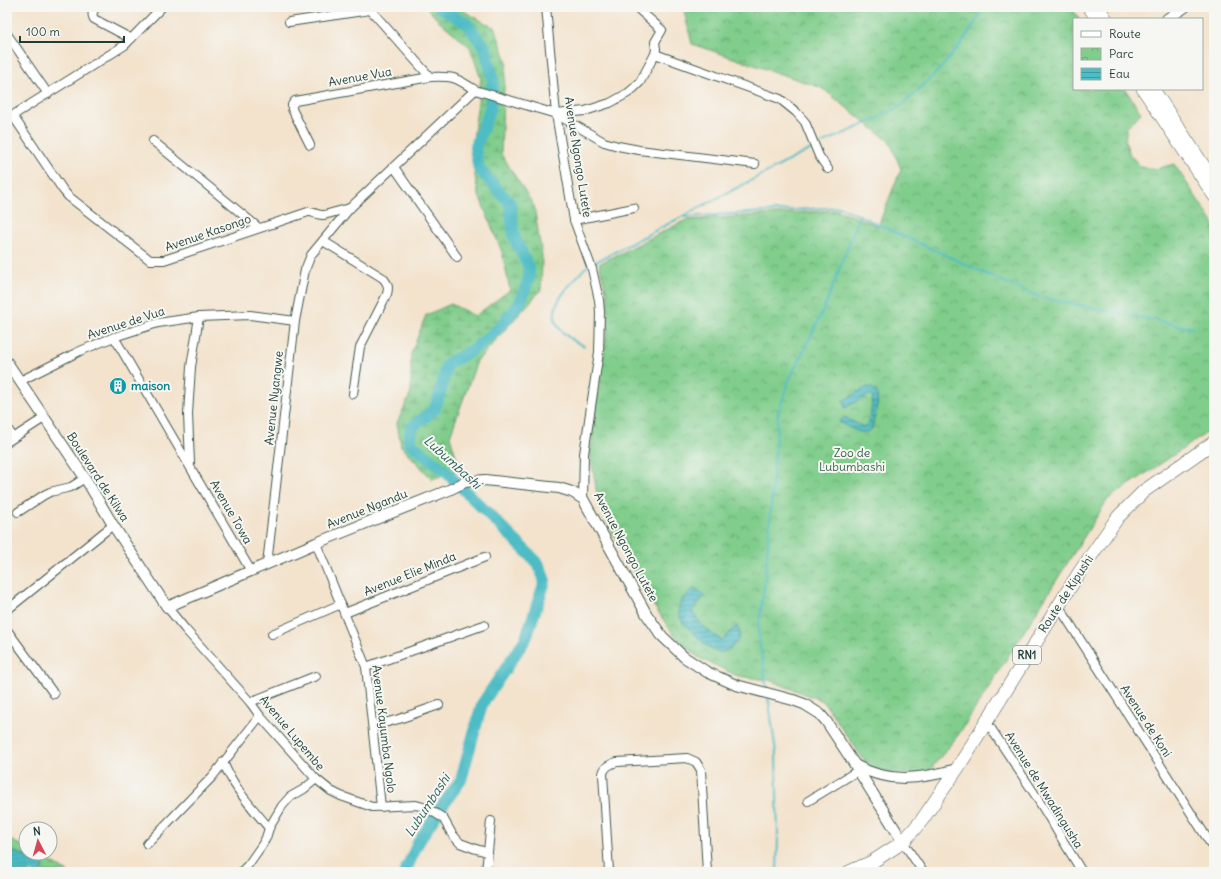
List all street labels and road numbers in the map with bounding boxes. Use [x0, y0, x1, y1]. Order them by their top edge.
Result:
street label: Avenue Vua [327, 64, 393, 89]
street label: Avenue Ngongo Lutete [562, 95, 595, 218]
street label: Avenue Kasongo [163, 211, 253, 254]
street label: Avenue de Vua [85, 303, 167, 342]
street label: Avenue Nyangwe [261, 350, 286, 446]
street label: Boulevard de Kilwa [64, 429, 133, 524]
street label: Avenue Towa [207, 477, 256, 547]
street label: Avenue Ngandu [324, 486, 409, 532]
street label: Avenue Ngongo Lutete [591, 489, 662, 604]
street label: Avenue Elie Minda [362, 548, 458, 599]
street label: Route de Kipushi [1035, 552, 1096, 636]
road number: RN1 [1013, 646, 1041, 664]
street label: Avenue Kayumba Ngolo [369, 664, 400, 794]
street label: Avenue de Koni [1118, 682, 1175, 760]
street label: Avenue Lupembe [257, 692, 328, 773]
street label: Avenue de Mwadingusha [1002, 729, 1087, 851]

